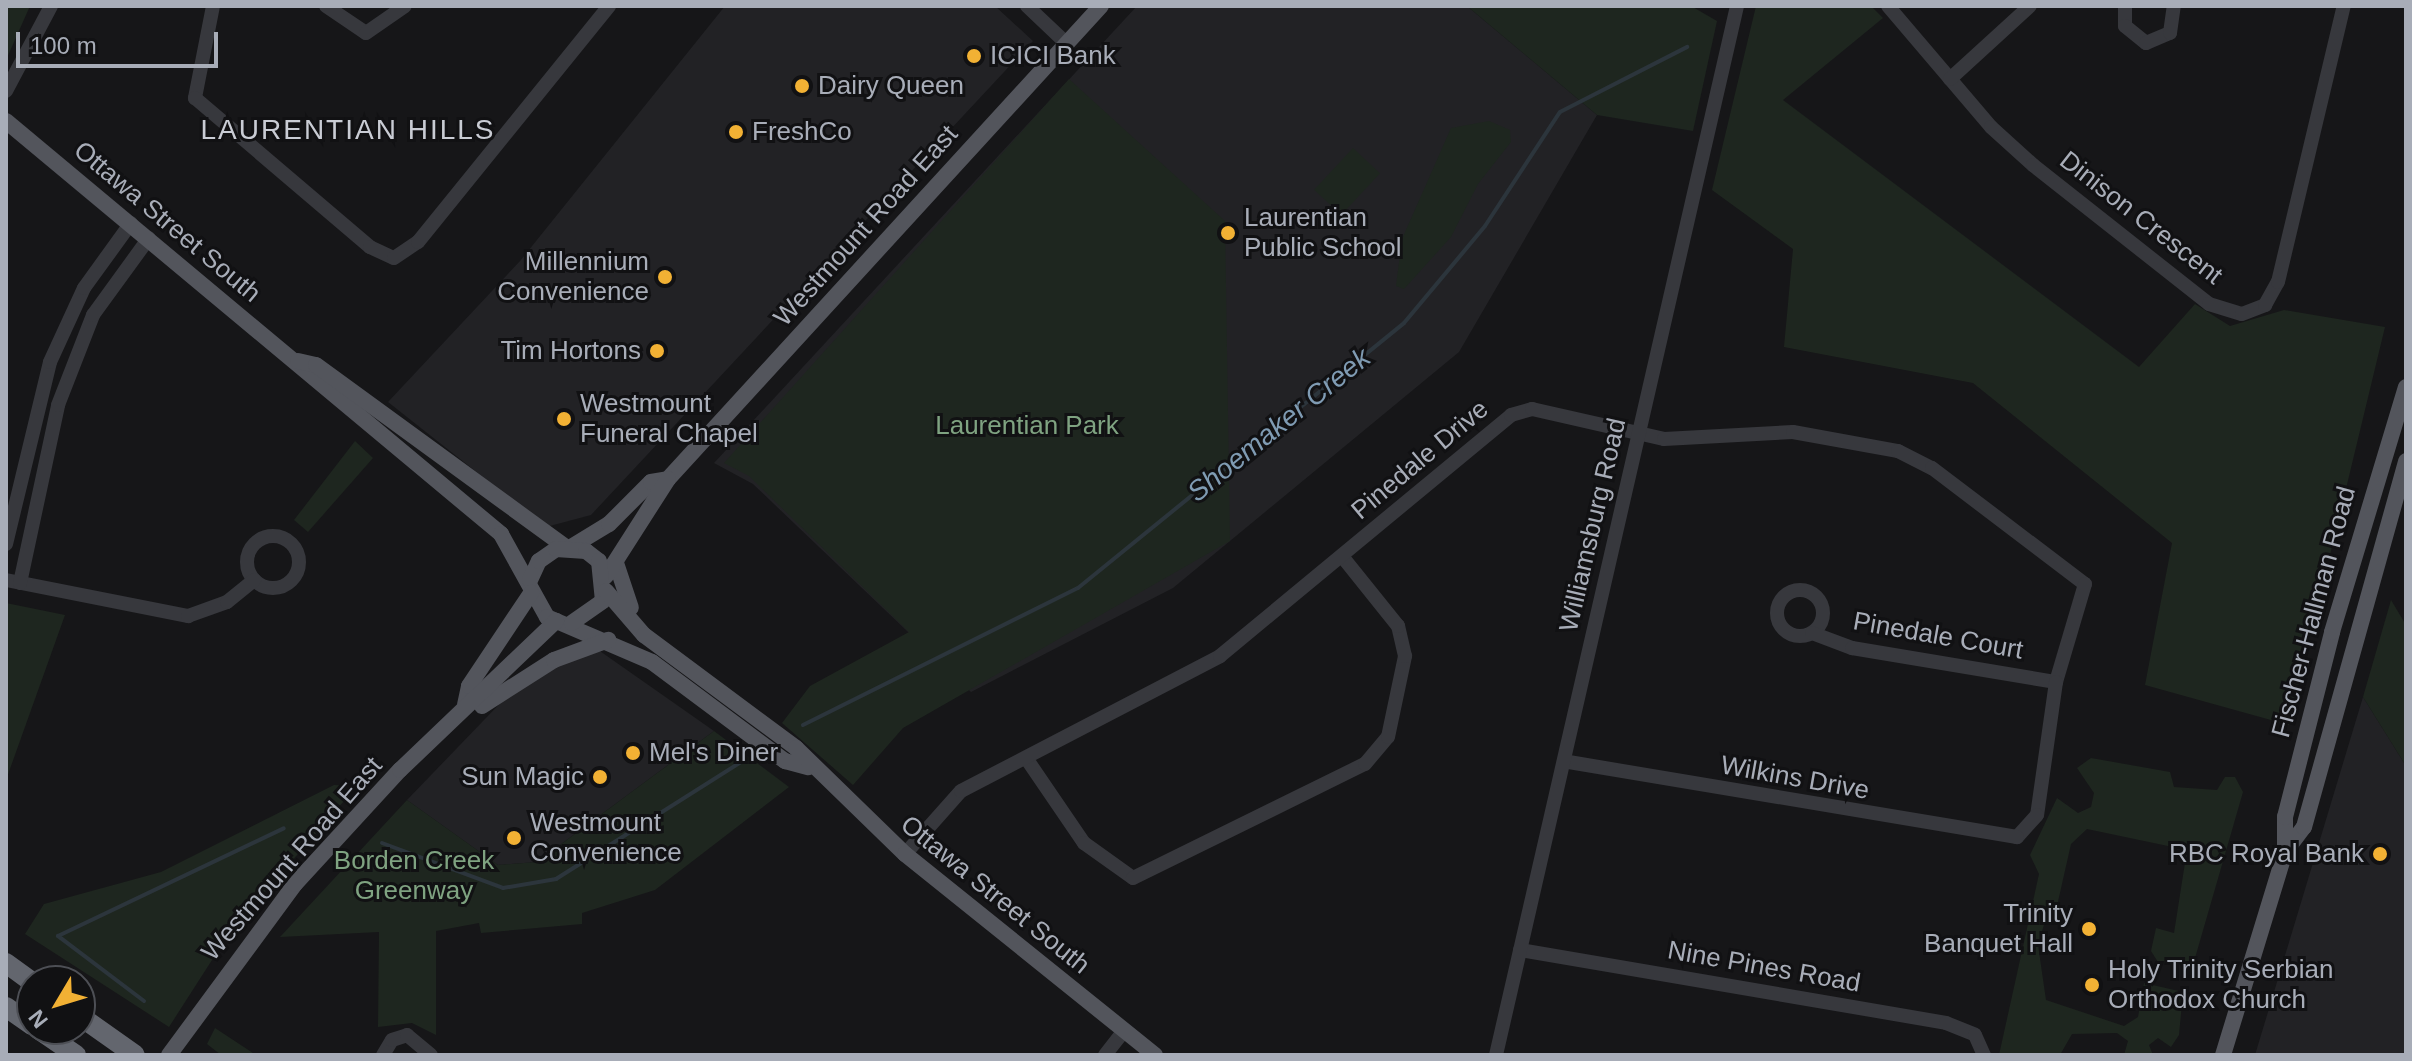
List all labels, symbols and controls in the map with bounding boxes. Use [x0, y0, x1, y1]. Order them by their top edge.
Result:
scale bar [20, 16, 222, 66]
text: 100 m [30, 32, 97, 59]
place label: ICICI Bank [990, 40, 1116, 72]
marker: ICICI Bank [965, 47, 983, 65]
place label: Dairy Queen [818, 70, 964, 102]
marker: Dairy Queen [793, 77, 811, 95]
district label: LAURENTIAN HILLS [201, 113, 495, 147]
place label: FreshCo [752, 116, 852, 148]
street label: Westmount Road East [768, 119, 964, 333]
marker: FreshCo [727, 123, 745, 141]
street label: Ottawa Street South [67, 135, 267, 309]
street label: Dinison Crescent [2053, 145, 2229, 291]
place label: Laurentian Public School [1244, 202, 1402, 264]
marker: Laurentian Public School [1219, 224, 1237, 242]
place label: Millennium Convenience [497, 246, 649, 308]
marker: Millennium Convenience [656, 268, 674, 286]
place label: Tim Hortons [500, 335, 641, 367]
water label: Shoemaker Creek [1181, 341, 1377, 509]
marker: Tim Hortons [648, 342, 666, 360]
place label: Westmount Funeral Chapel [580, 388, 758, 450]
street label: Pinedale Drive [1345, 394, 1495, 526]
marker: Westmount Funeral Chapel [555, 410, 573, 428]
park label: Laurentian Park [935, 410, 1119, 442]
street label: Williamsburg Road [1553, 415, 1633, 635]
street label: Fischer-Hallman Road [2265, 483, 2363, 741]
street label: Pinedale Court [1851, 606, 2025, 666]
place label: Mel's Diner [649, 737, 778, 769]
marker: Mel's Diner [624, 744, 642, 762]
street label: Wilkins Drive [1718, 750, 1872, 806]
street label: Westmount Road East [195, 751, 389, 967]
place label: Sun Magic [461, 761, 584, 793]
marker: Sun Magic [591, 768, 609, 786]
place label: Westmount Convenience [530, 807, 682, 868]
street label: Ottawa Street South [894, 809, 1096, 981]
marker: Westmount Convenience [505, 829, 523, 847]
place label: RBC Royal Bank [2169, 838, 2364, 870]
park label: Borden Creek Greenway [334, 845, 494, 906]
marker: RBC Royal Bank [2371, 845, 2389, 863]
place label: Trinity Banquet Hall [1924, 898, 2073, 960]
marker: Trinity Banquet Hall [2080, 920, 2098, 938]
street label: Nine Pines Road [1665, 935, 1863, 999]
place label: Holy Trinity Serbian Orthodox Church [2108, 954, 2334, 1016]
north arrow [16, 965, 96, 1045]
marker: Holy Trinity Serbian Orthodox Church [2083, 976, 2101, 994]
text: N [24, 1005, 53, 1033]

